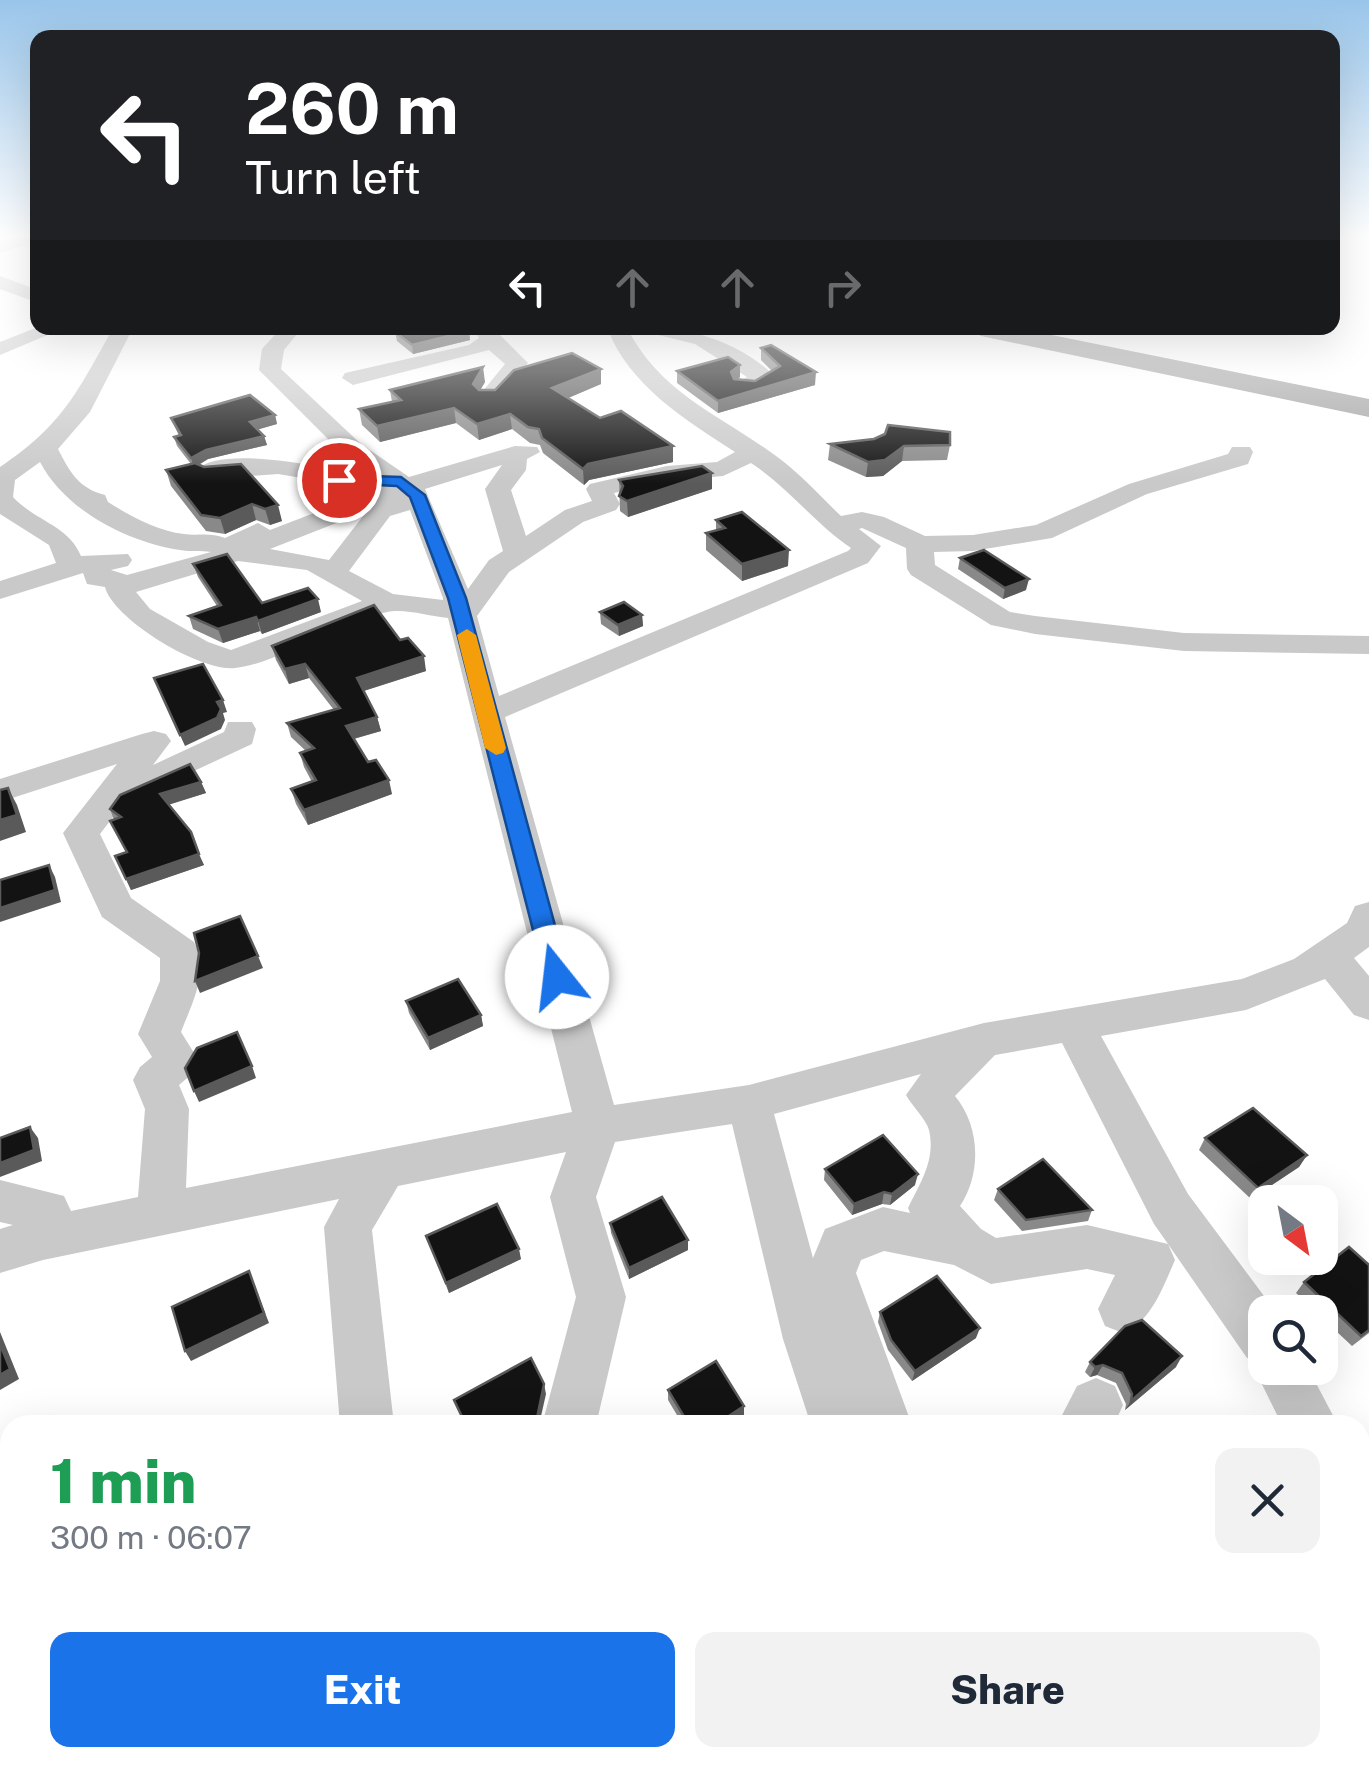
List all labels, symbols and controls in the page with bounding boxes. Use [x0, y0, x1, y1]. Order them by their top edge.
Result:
text: 260 m [245, 67, 459, 150]
icon: left [80, 70, 210, 200]
text: Turn left [245, 151, 421, 204]
icon: left [500, 260, 555, 315]
icon: ahead [605, 260, 660, 315]
icon: ahead [710, 260, 765, 315]
icon: right [815, 260, 870, 315]
pin [297, 438, 382, 523]
icon: arrive [312, 453, 367, 508]
position arrow [505, 925, 609, 1029]
north arrow [1248, 1185, 1338, 1275]
map controls [1248, 1185, 1338, 1385]
button: search [1248, 1295, 1338, 1385]
text: 1 min [50, 1446, 197, 1517]
button: close [1215, 1448, 1320, 1553]
text: 300 m · 06:07 [50, 1519, 252, 1556]
button: Exit [50, 1632, 675, 1747]
button: Share [695, 1632, 1320, 1747]

